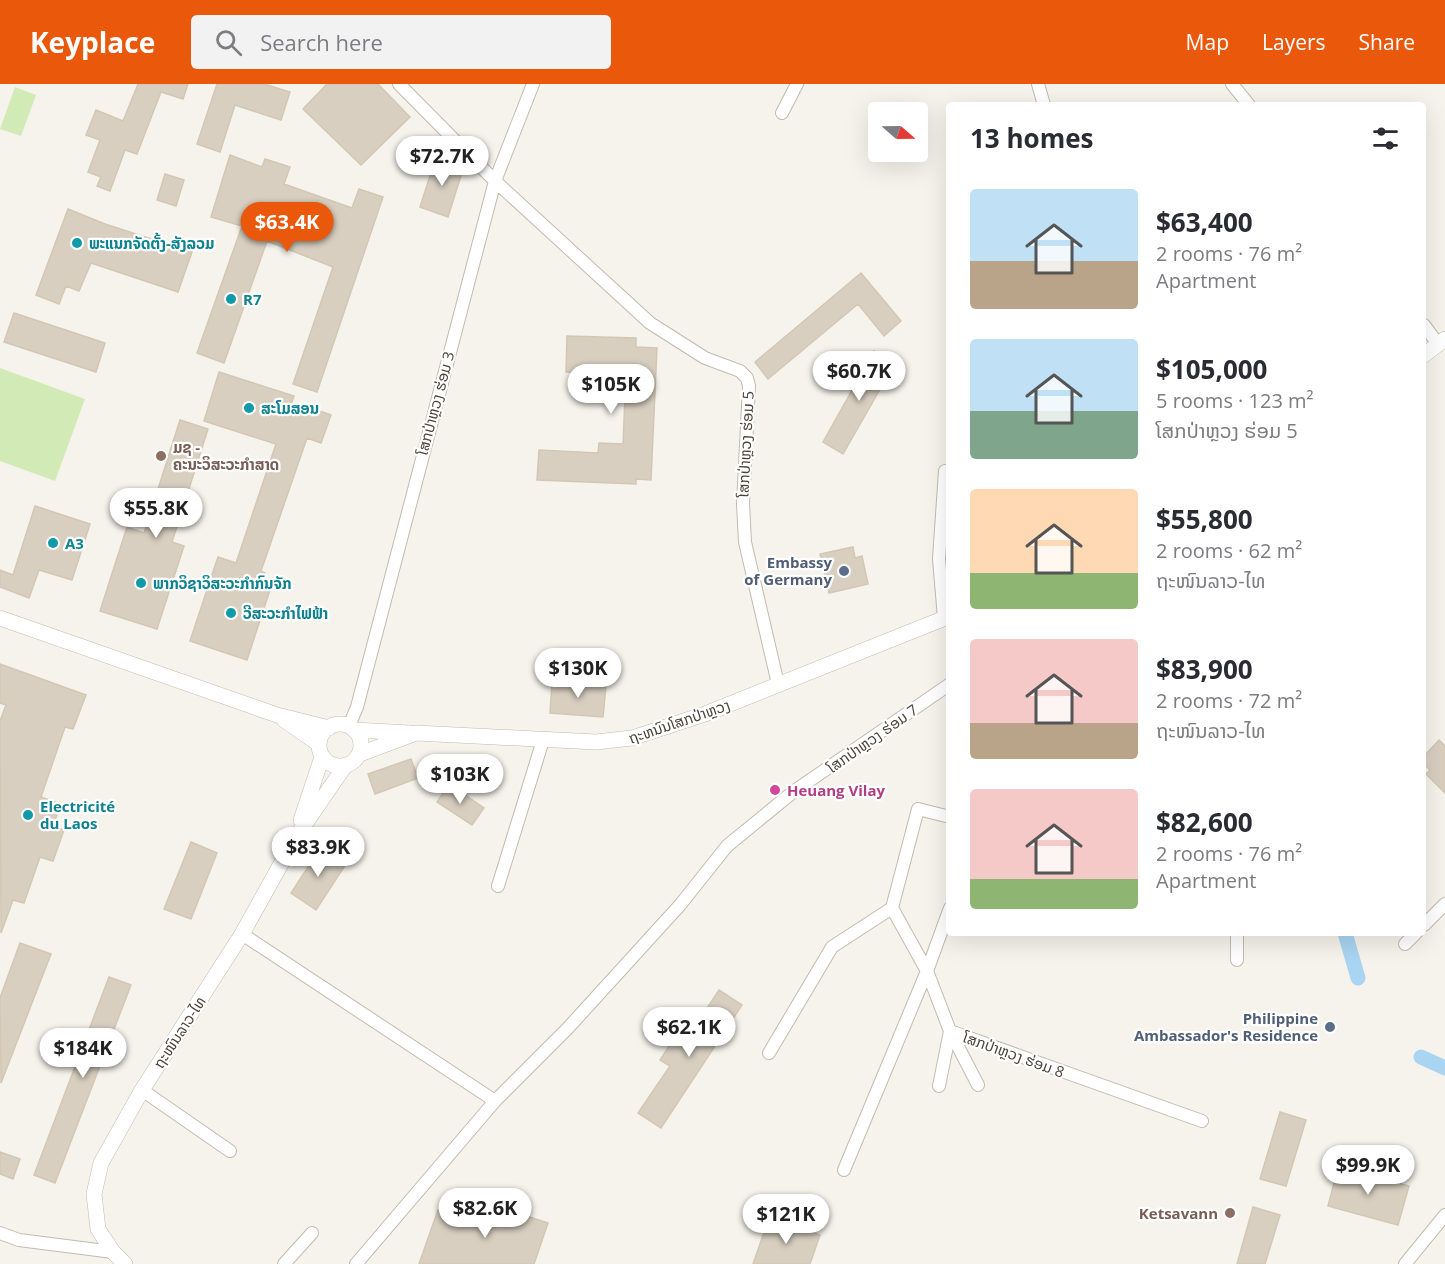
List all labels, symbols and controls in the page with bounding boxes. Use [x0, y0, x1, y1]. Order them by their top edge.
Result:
search box [191, 15, 611, 69]
text: Keyplace [30, 23, 155, 61]
icon: search [212, 26, 245, 59]
text: Search here [260, 27, 383, 57]
text: Map [1186, 28, 1229, 56]
text: Layers [1262, 28, 1326, 56]
text: Share [1359, 28, 1415, 56]
north arrow [868, 102, 928, 162]
map controls [868, 102, 928, 162]
text: 13 homes [970, 120, 1094, 156]
icon: filters [1369, 122, 1402, 155]
pin: $72.7K [393, 136, 491, 187]
text: $72.7K [410, 142, 474, 169]
pin: $63.4K [238, 202, 336, 253]
text: $63,400 [1156, 204, 1253, 240]
text: $63.4K [255, 208, 319, 235]
icon: home [1018, 213, 1090, 285]
place label: ພະແນກຈັດຕັ້ງ-ສັງລວມ [89, 232, 214, 253]
marker: ພະແນກຈັດຕັ້ງ-ສັງລວມ [70, 236, 84, 250]
text: 2 rooms · 76 m² [1156, 240, 1302, 267]
text: Apartment [1156, 267, 1256, 294]
place label: R7 [243, 289, 262, 309]
marker: R7 [224, 292, 238, 306]
street label: ໂສກປ່າຫຼວງ ຮ່ອມ 3 [411, 349, 458, 458]
pin: $60.7K [810, 351, 908, 402]
text: $105,000 [1156, 351, 1267, 387]
text: $60.7K [827, 357, 891, 384]
icon: home [1018, 363, 1090, 435]
pin: $105K [569, 364, 653, 415]
text: $105K [581, 370, 641, 397]
text: 5 rooms · 123 m² [1156, 387, 1314, 414]
street label: ໂສກປ່າຫຼວງ ຮ່ອມ 5 [732, 390, 758, 499]
place label: ສະໂມສອນ [261, 398, 319, 418]
marker: ສະໂມສອນ [242, 401, 256, 415]
text: ໂສກປ່າຫຼວງ ຮ່ອມ 5 [1156, 417, 1298, 444]
place label: ມຊ - ຄະນະວິສະວະກຳສາດ [173, 437, 279, 474]
marker: ມຊ - ຄະນະວິສະວະກຳສາດ [154, 449, 168, 463]
pin: $55.8K [107, 488, 205, 539]
text: $55.8K [124, 494, 188, 521]
text: $55,800 [1156, 501, 1253, 537]
icon: home [1018, 513, 1090, 585]
place label: A3 [65, 533, 84, 553]
marker: A3 [46, 536, 60, 550]
text: 2 rooms · 62 m² [1156, 537, 1302, 564]
place label: Embassy of Germany [744, 552, 832, 589]
marker: Embassy of Germany [837, 564, 851, 578]
text: ຖະໜົນລາວ-ໄທ [1156, 567, 1266, 594]
place label: ພາກວິຊາວິສະວະກຳກົນຈັກ [153, 573, 291, 593]
marker: ພາກວິຊາວິສະວະກຳກົນຈັກ [134, 576, 148, 590]
place label: ວີສະວະກຳໄຟຟ້າ [243, 603, 328, 623]
marker: ວີສະວະກຳໄຟຟ້າ [224, 606, 238, 620]
pin: $130K [536, 648, 620, 699]
text: $83,900 [1156, 651, 1253, 687]
text: $130K [548, 654, 608, 681]
icon: home [1018, 663, 1090, 735]
text: 2 rooms · 72 m² [1156, 687, 1302, 714]
street label: ຖະຫນົນໂສກປ່າຫຼວງ [625, 694, 733, 748]
street label: ໂສກປ່າຫຼວງ ຮ່ອມ 7 [822, 699, 921, 777]
text: ຖະໜົນລາວ-ໄທ [1156, 717, 1266, 744]
pin: $103K [418, 754, 502, 805]
text: $103K [430, 760, 490, 787]
place label: Heuang Vilay [787, 780, 885, 800]
marker: Heuang Vilay [768, 783, 782, 797]
place label: Electricité du Laos [40, 796, 115, 833]
text: $82,600 [1156, 804, 1253, 840]
marker: Electricité du Laos [21, 808, 35, 822]
icon: home [1018, 813, 1090, 885]
pin: $83.9K [269, 827, 367, 878]
text: $83.9K [286, 833, 350, 860]
text: 2 rooms · 76 m² [1156, 840, 1302, 867]
text: Apartment [1156, 867, 1256, 894]
street label: ຖະໜົນລາວ-ໄທ [148, 992, 210, 1072]
pin: $62.1K [640, 1007, 738, 1058]
place label: Philippine Ambassador's Residence [1134, 1008, 1318, 1045]
text: $62.1K [657, 1013, 721, 1040]
marker: Philippine Ambassador's Residence [1323, 1020, 1337, 1034]
street label: ໂສກປ່າຫຼວງ ຮ່ອມ 8 [960, 1026, 1067, 1082]
pin: $184K [41, 1028, 125, 1079]
text: $184K [53, 1034, 113, 1061]
pin: $99.9K [1319, 1145, 1417, 1196]
text: $99.9K [1336, 1151, 1400, 1178]
pin: $82.6K [436, 1188, 534, 1239]
text: $82.6K [453, 1194, 517, 1221]
pin: $121K [744, 1194, 828, 1245]
text: $121K [756, 1200, 816, 1227]
place label: Ketsavann [1139, 1203, 1218, 1223]
marker: Ketsavann [1223, 1206, 1237, 1220]

